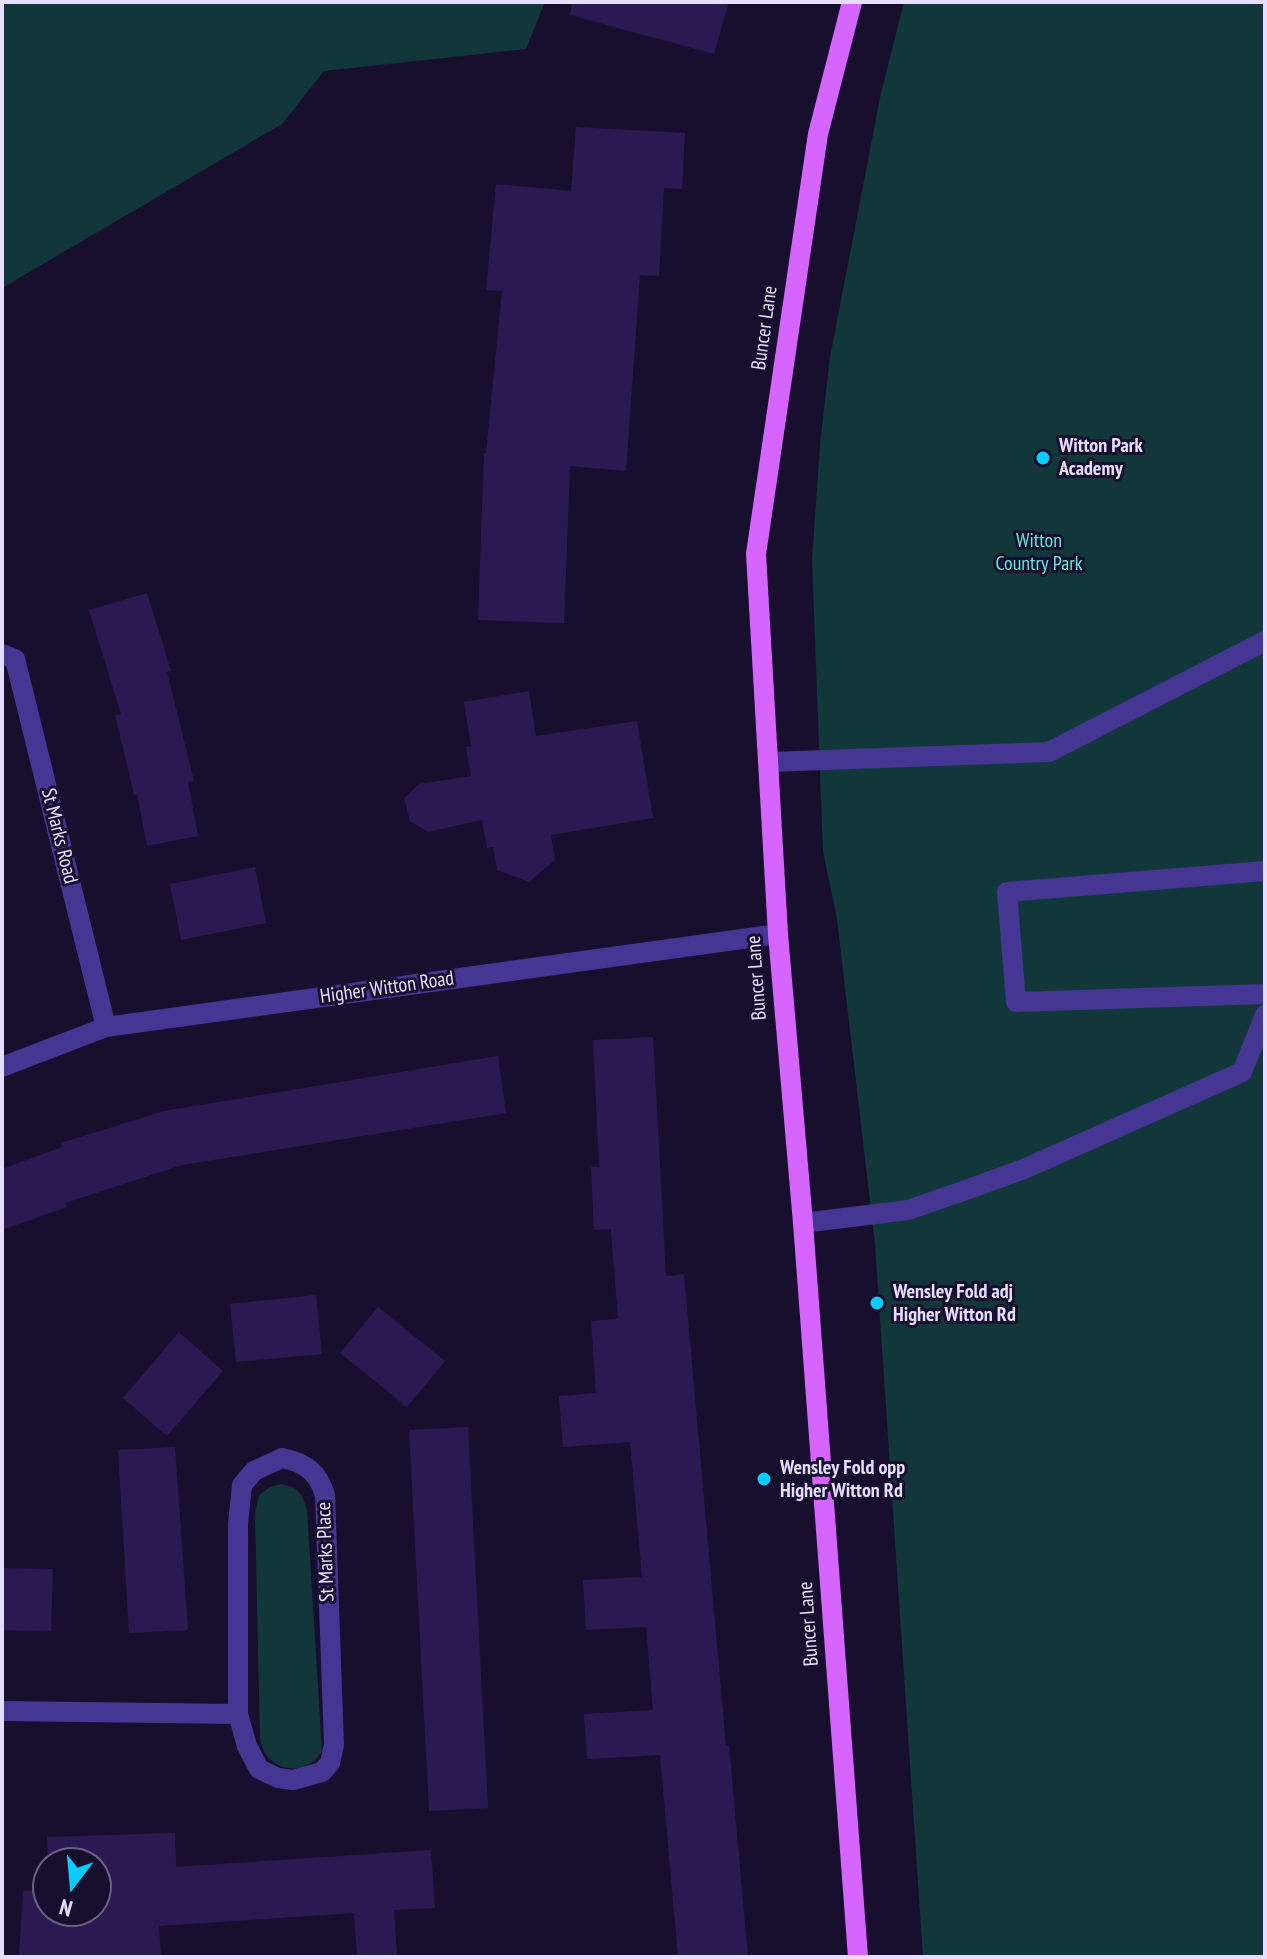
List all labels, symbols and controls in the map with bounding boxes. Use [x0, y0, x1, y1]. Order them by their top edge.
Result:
street label: Buncer Lane [747, 284, 783, 372]
place label: Witton Park Academy [1059, 434, 1143, 481]
marker: Witton Park Academy [1034, 449, 1052, 467]
park label: Witton Country Park [995, 529, 1083, 576]
street label: St Marks Road [36, 786, 82, 886]
street label: Buncer Lane [742, 935, 772, 1021]
street label: Higher Witton Road [319, 967, 455, 1009]
place label: Wensley Fold adj Higher Witton Rd [893, 1280, 1016, 1327]
marker: Wensley Fold adj Higher Witton Rd [868, 1294, 886, 1312]
place label: Wensley Fold opp Higher Witton Rd [780, 1456, 905, 1503]
marker: Wensley Fold opp Higher Witton Rd [755, 1470, 773, 1488]
street label: St Marks Place [312, 1502, 340, 1602]
street label: Buncer Lane [794, 1581, 824, 1667]
north arrow [32, 1847, 112, 1927]
text: N [56, 1893, 76, 1923]

